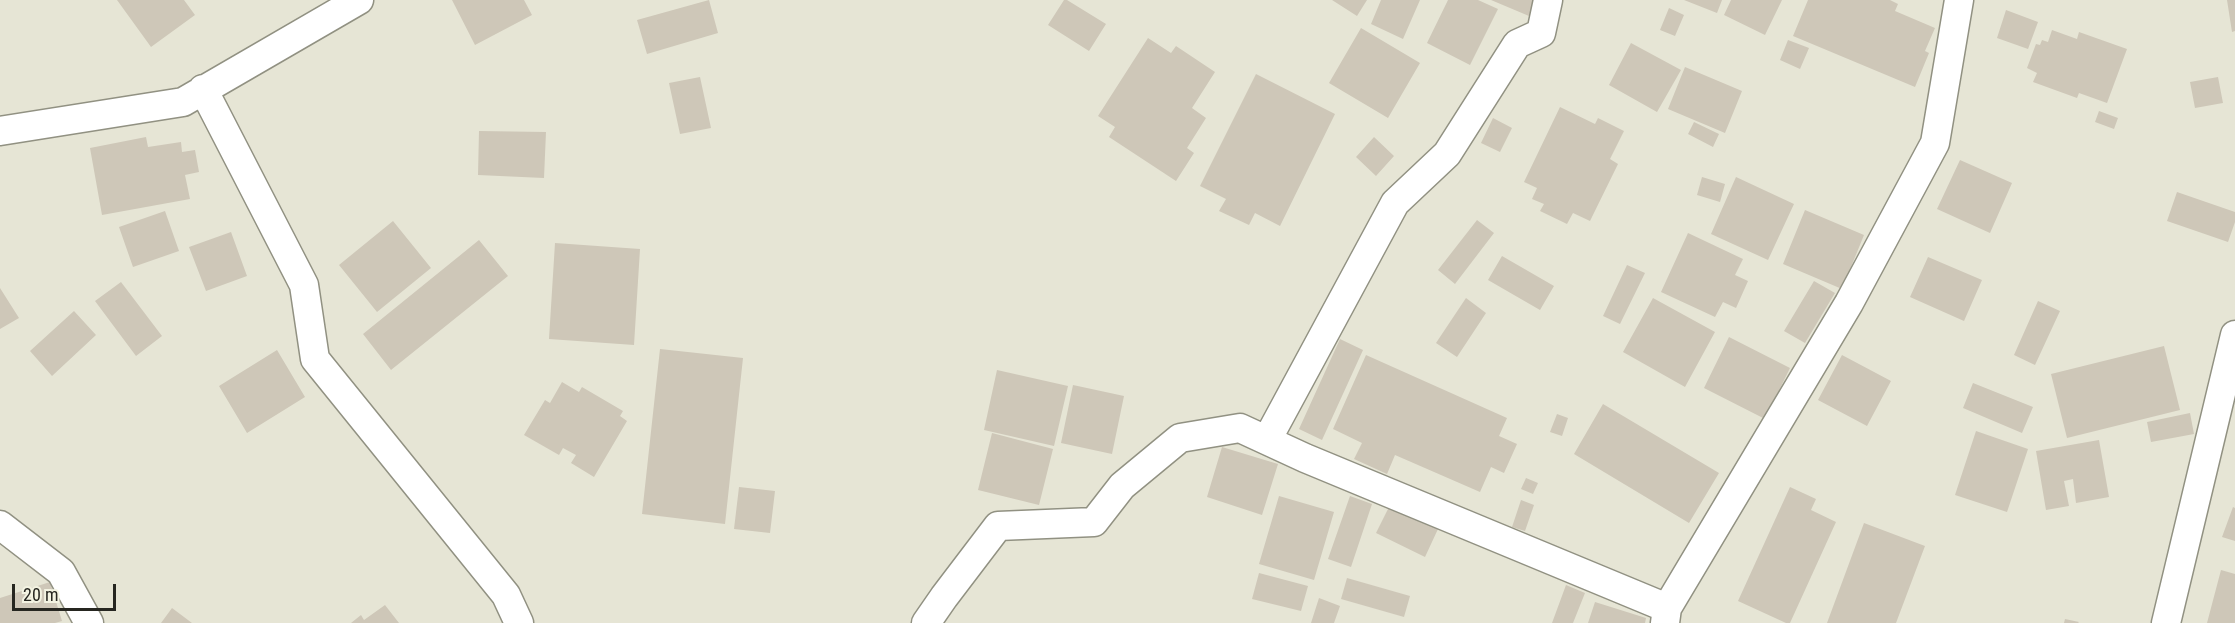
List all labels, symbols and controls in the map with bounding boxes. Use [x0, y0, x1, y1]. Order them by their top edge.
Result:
scale bar [15, 572, 118, 610]
text: 20 m [23, 584, 58, 605]

